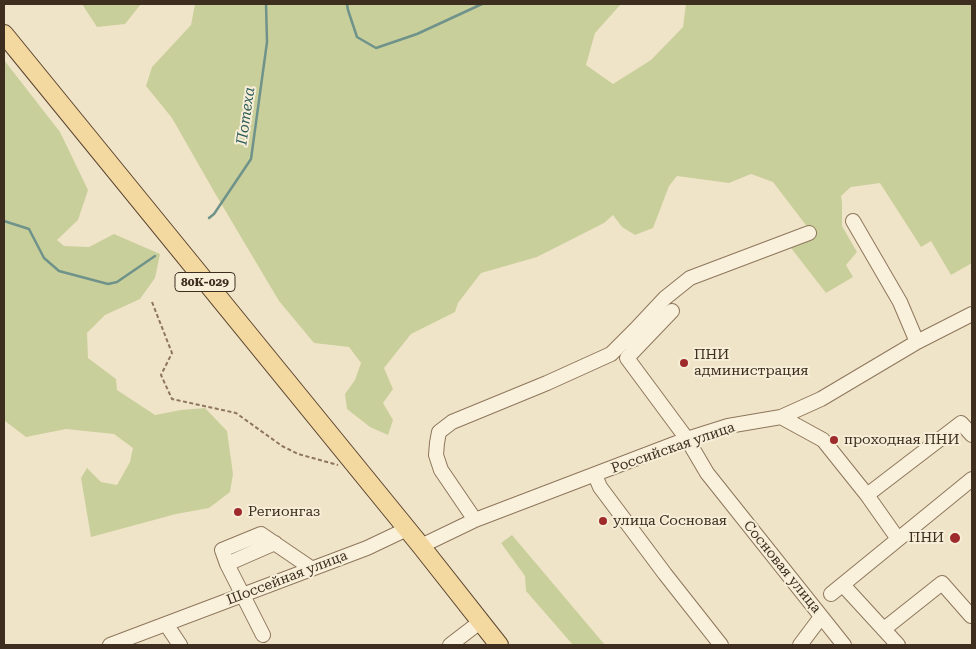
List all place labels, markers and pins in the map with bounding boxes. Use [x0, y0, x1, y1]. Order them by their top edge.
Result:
place label: ПНИ администрация [694, 347, 809, 380]
marker: ПНИ администрация [678, 357, 690, 369]
place label: проходная ПНИ [844, 432, 959, 448]
marker: проходная ПНИ [828, 434, 840, 446]
place label: Регионгаз [248, 504, 320, 520]
marker: Регионгаз [232, 506, 244, 518]
place label: улица Сосновая [613, 513, 727, 529]
marker: улица Сосновая [597, 515, 609, 527]
place label: ПНИ [909, 530, 944, 546]
marker: ПНИ [948, 531, 962, 545]

